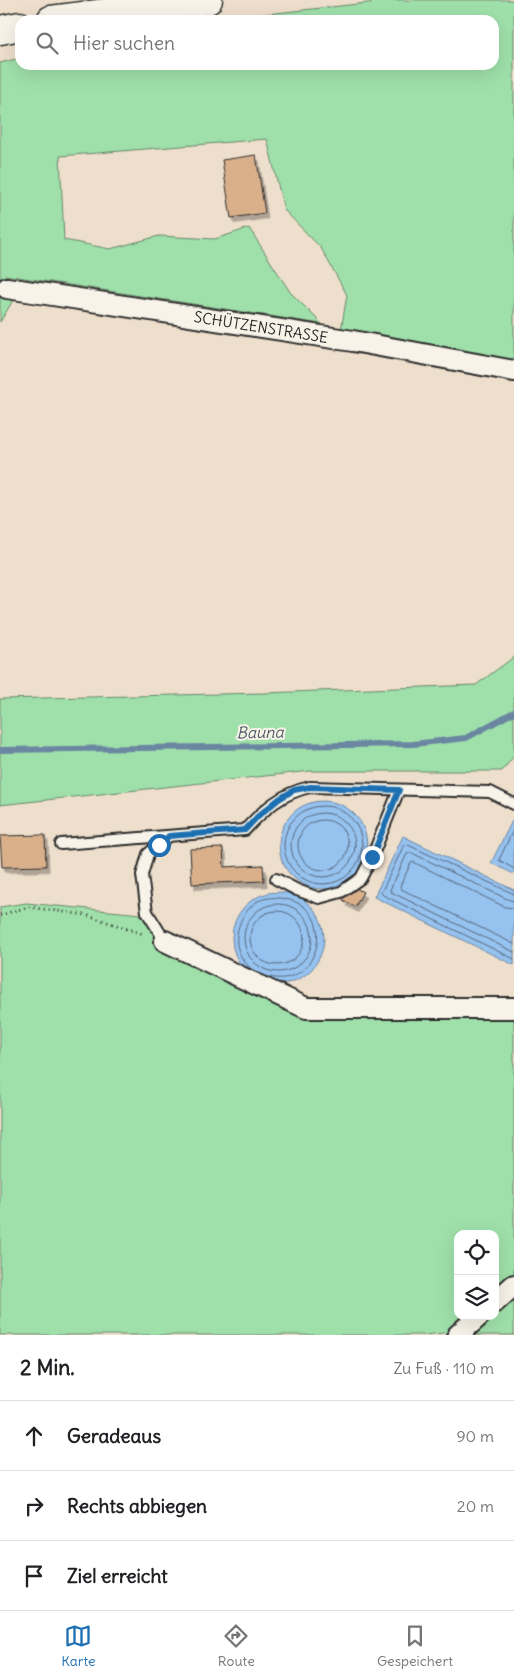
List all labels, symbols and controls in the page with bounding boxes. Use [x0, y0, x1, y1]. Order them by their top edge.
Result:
search box [15, 15, 499, 70]
icon: search [33, 29, 61, 57]
text: Hier suchen [73, 31, 175, 55]
street label: SCHÜTZENSTRASSE [193, 307, 330, 347]
water label: Bauna [236, 722, 285, 742]
route start [148, 834, 171, 857]
route end [361, 846, 384, 869]
map controls [454, 1230, 499, 1320]
button: locate [454, 1230, 499, 1275]
button: layers [454, 1275, 499, 1320]
text: 2 Min. [20, 1354, 75, 1381]
text: Zu Fuß · 110 m [393, 1358, 494, 1378]
icon: ahead [20, 1422, 48, 1450]
text: Geradeaus [67, 1424, 161, 1448]
text: 90 m [456, 1426, 494, 1446]
icon: right [20, 1492, 48, 1520]
text: Rechts abbiegen [67, 1494, 207, 1518]
text: 20 m [457, 1496, 494, 1516]
icon: arrive [20, 1562, 48, 1590]
text: Ziel erreicht [67, 1564, 168, 1588]
tab: Karte [61, 1622, 96, 1670]
tab: Route [218, 1622, 255, 1670]
tab: Gespeichert [377, 1622, 453, 1670]

